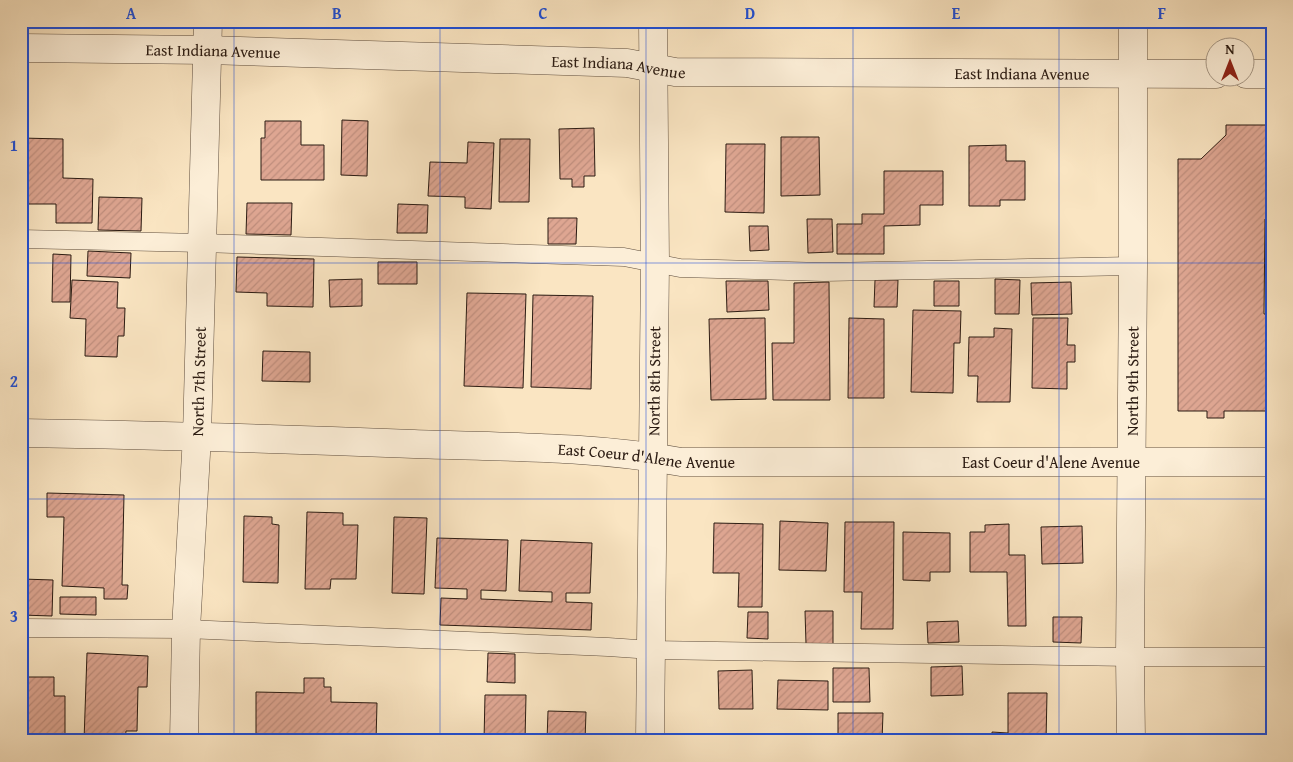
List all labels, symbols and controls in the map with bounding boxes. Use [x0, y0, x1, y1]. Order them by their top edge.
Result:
text: A [126, 1, 137, 25]
text: B [332, 1, 342, 25]
text: C [538, 1, 548, 25]
text: D [745, 1, 755, 25]
text: E [952, 1, 961, 25]
text: F [1158, 1, 1166, 25]
street label: East Indiana Avenue [145, 37, 281, 64]
north arrow [1206, 38, 1256, 88]
text: N [1225, 39, 1235, 59]
street label: East Indiana Avenue [551, 49, 685, 84]
street label: East Indiana Avenue [954, 61, 1089, 86]
text: 1 [10, 133, 18, 157]
street label: North 7th Street [185, 326, 212, 437]
street label: North 8th Street [641, 326, 666, 436]
street label: North 9th Street [1120, 326, 1145, 436]
text: 2 [10, 369, 18, 393]
street label: East Coeur d'Alene Avenue [557, 437, 735, 474]
street label: East Coeur d'Alene Avenue [962, 450, 1140, 474]
text: 3 [10, 604, 18, 628]

